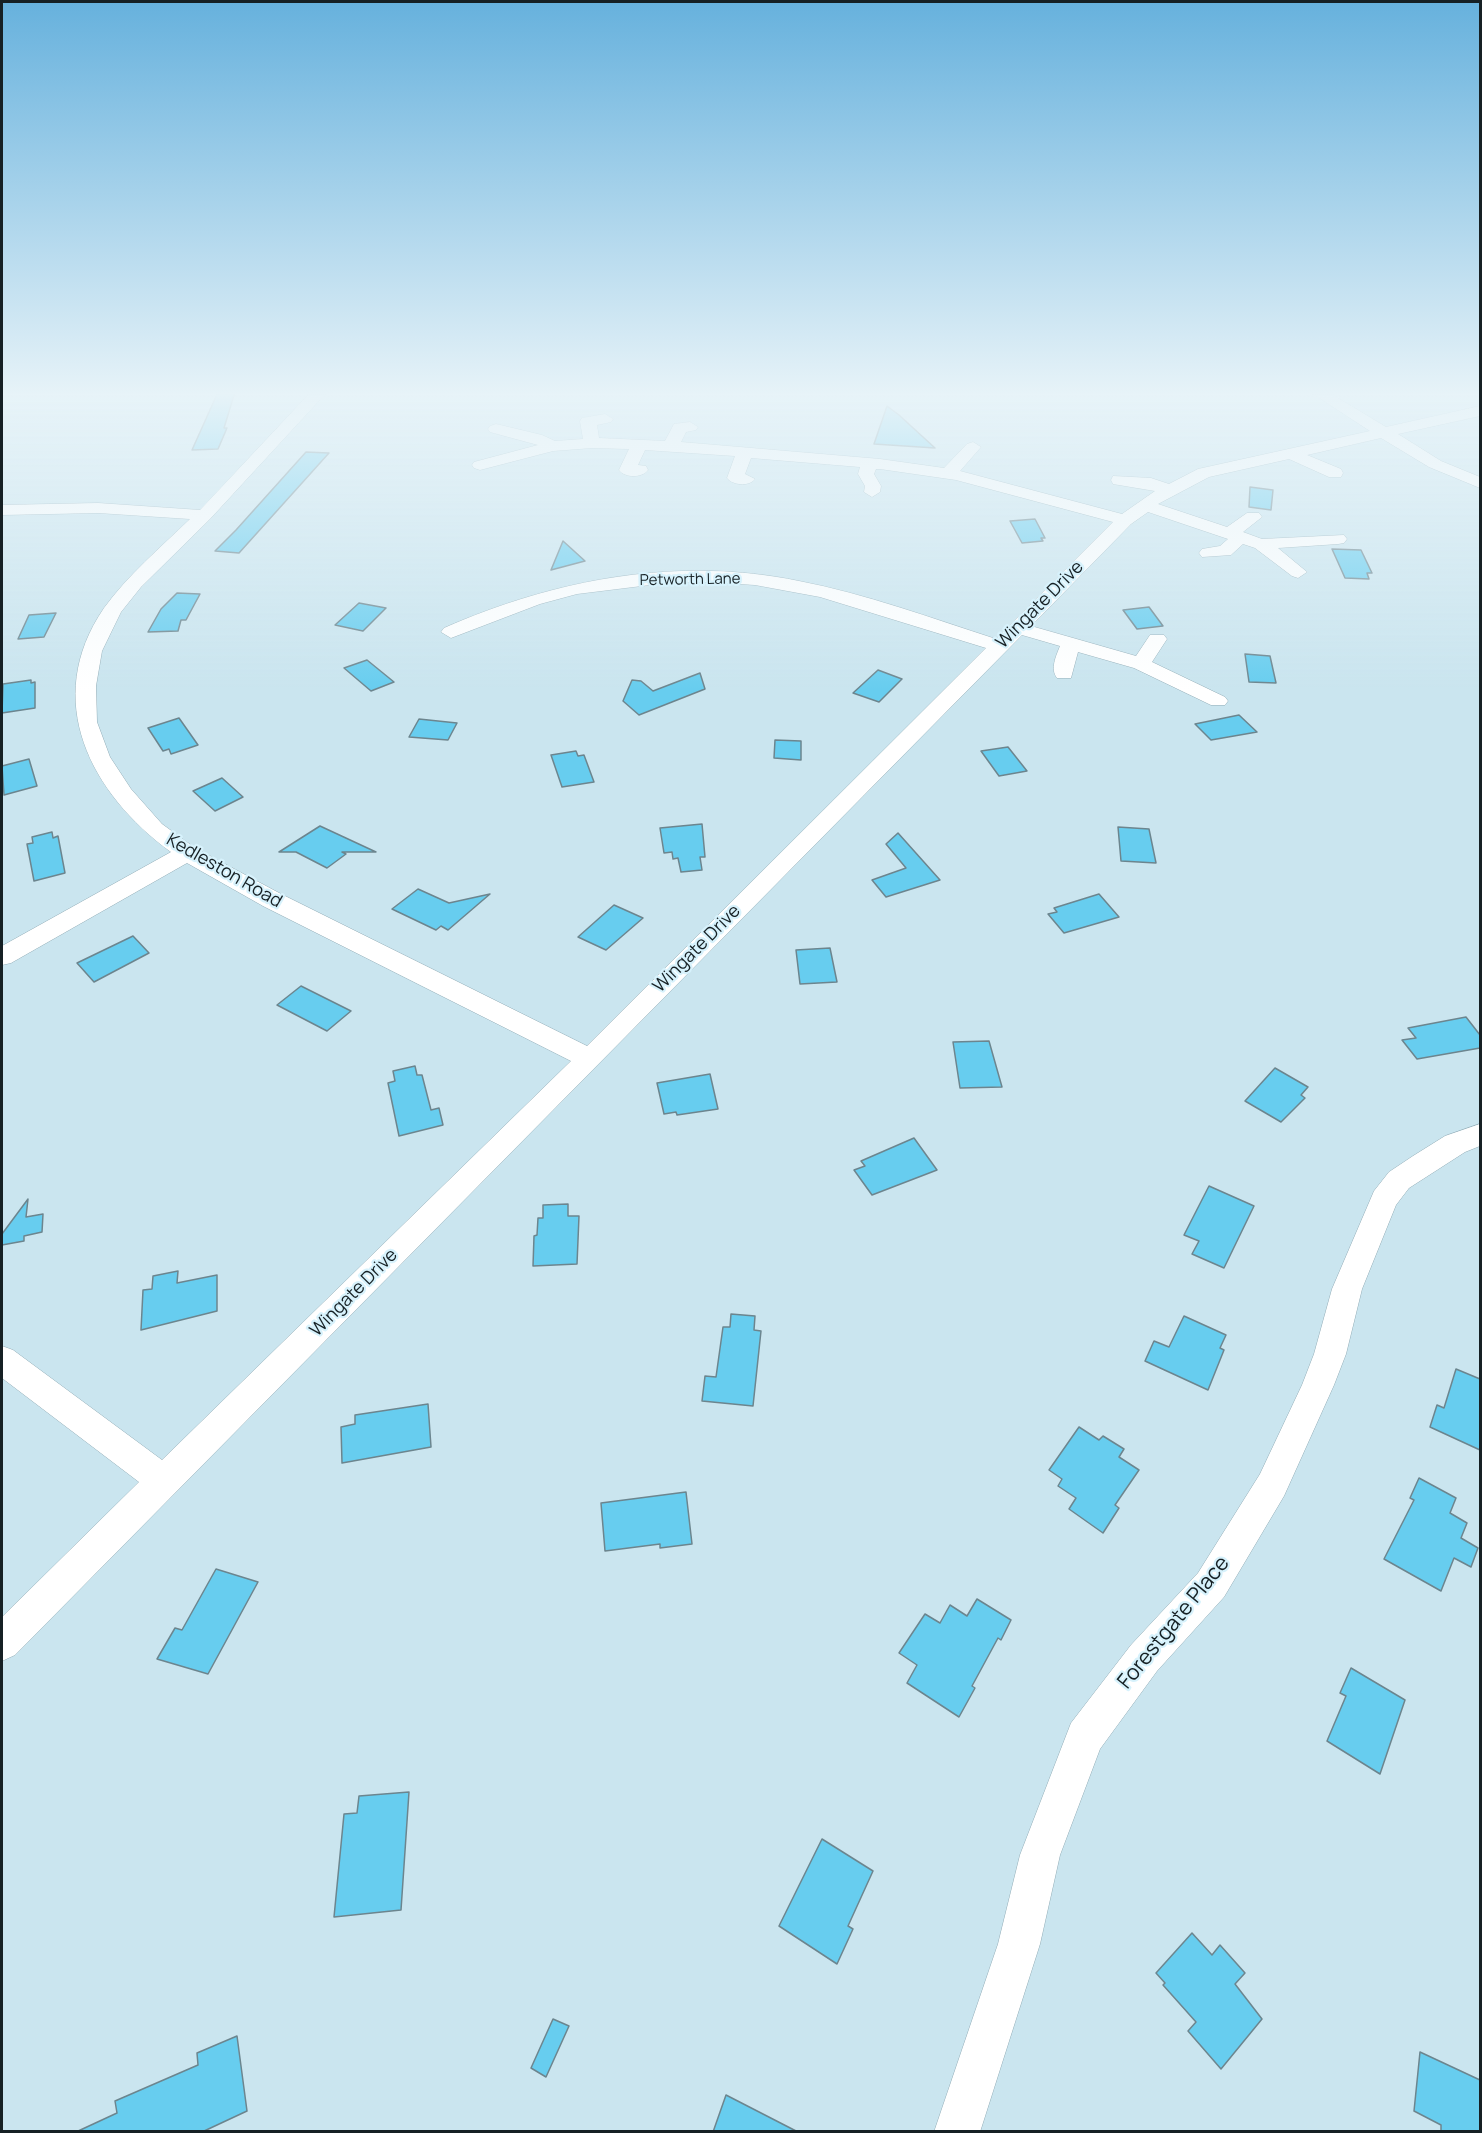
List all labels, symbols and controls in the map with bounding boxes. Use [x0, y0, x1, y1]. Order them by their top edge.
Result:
street label: Wingate Drive [992, 557, 1088, 653]
street label: Petworth Lane [639, 570, 741, 590]
street label: Kedleston Road [162, 829, 286, 913]
street label: Wingate Drive [649, 901, 745, 997]
street label: Wingate Drive [306, 1245, 402, 1341]
street label: Forestgate Place [1113, 1552, 1235, 1694]

